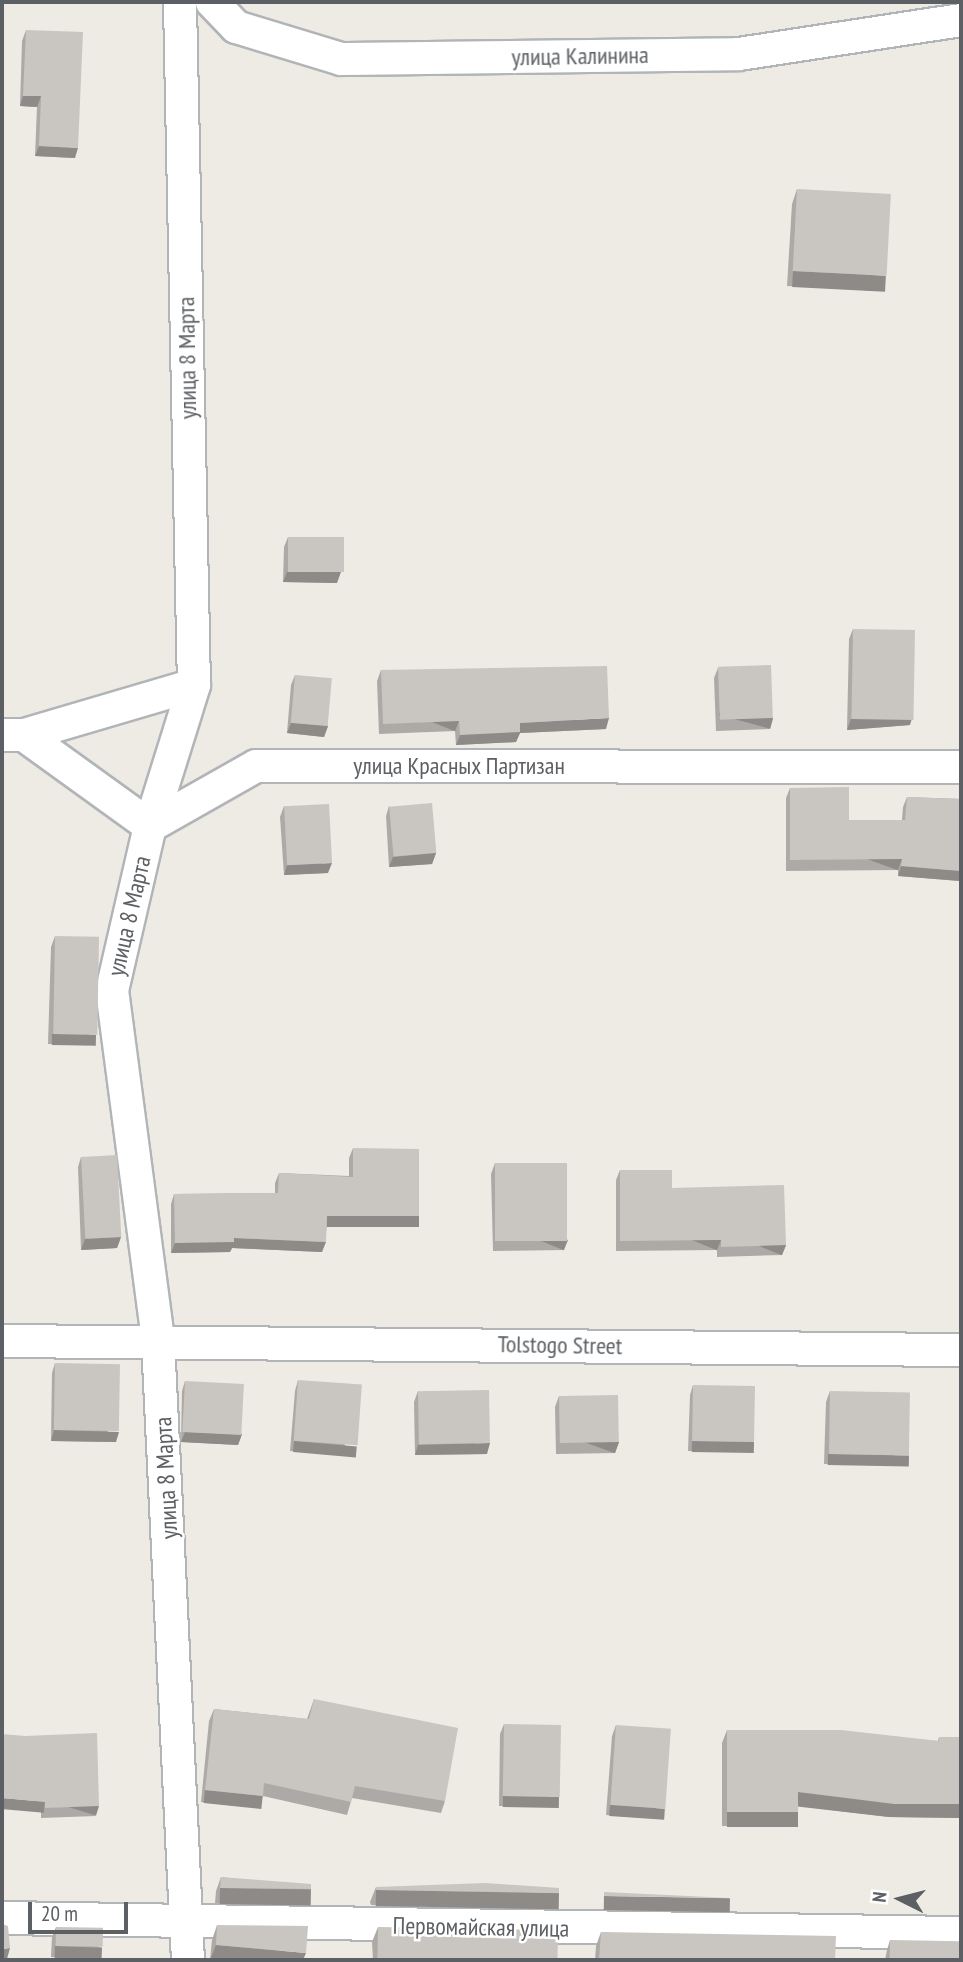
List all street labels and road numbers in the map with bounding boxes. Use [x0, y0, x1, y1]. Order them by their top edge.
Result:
street label: улица Калинина [511, 40, 649, 72]
street label: улица 8 Марта [172, 296, 202, 420]
street label: улица Красных Партизан [353, 752, 565, 780]
street label: улица 8 Марта [101, 853, 157, 979]
street label: Tolstogo Street [497, 1330, 623, 1360]
street label: улица 8 Марта [148, 1416, 184, 1540]
street label: Первомайская улица [392, 1911, 570, 1943]

